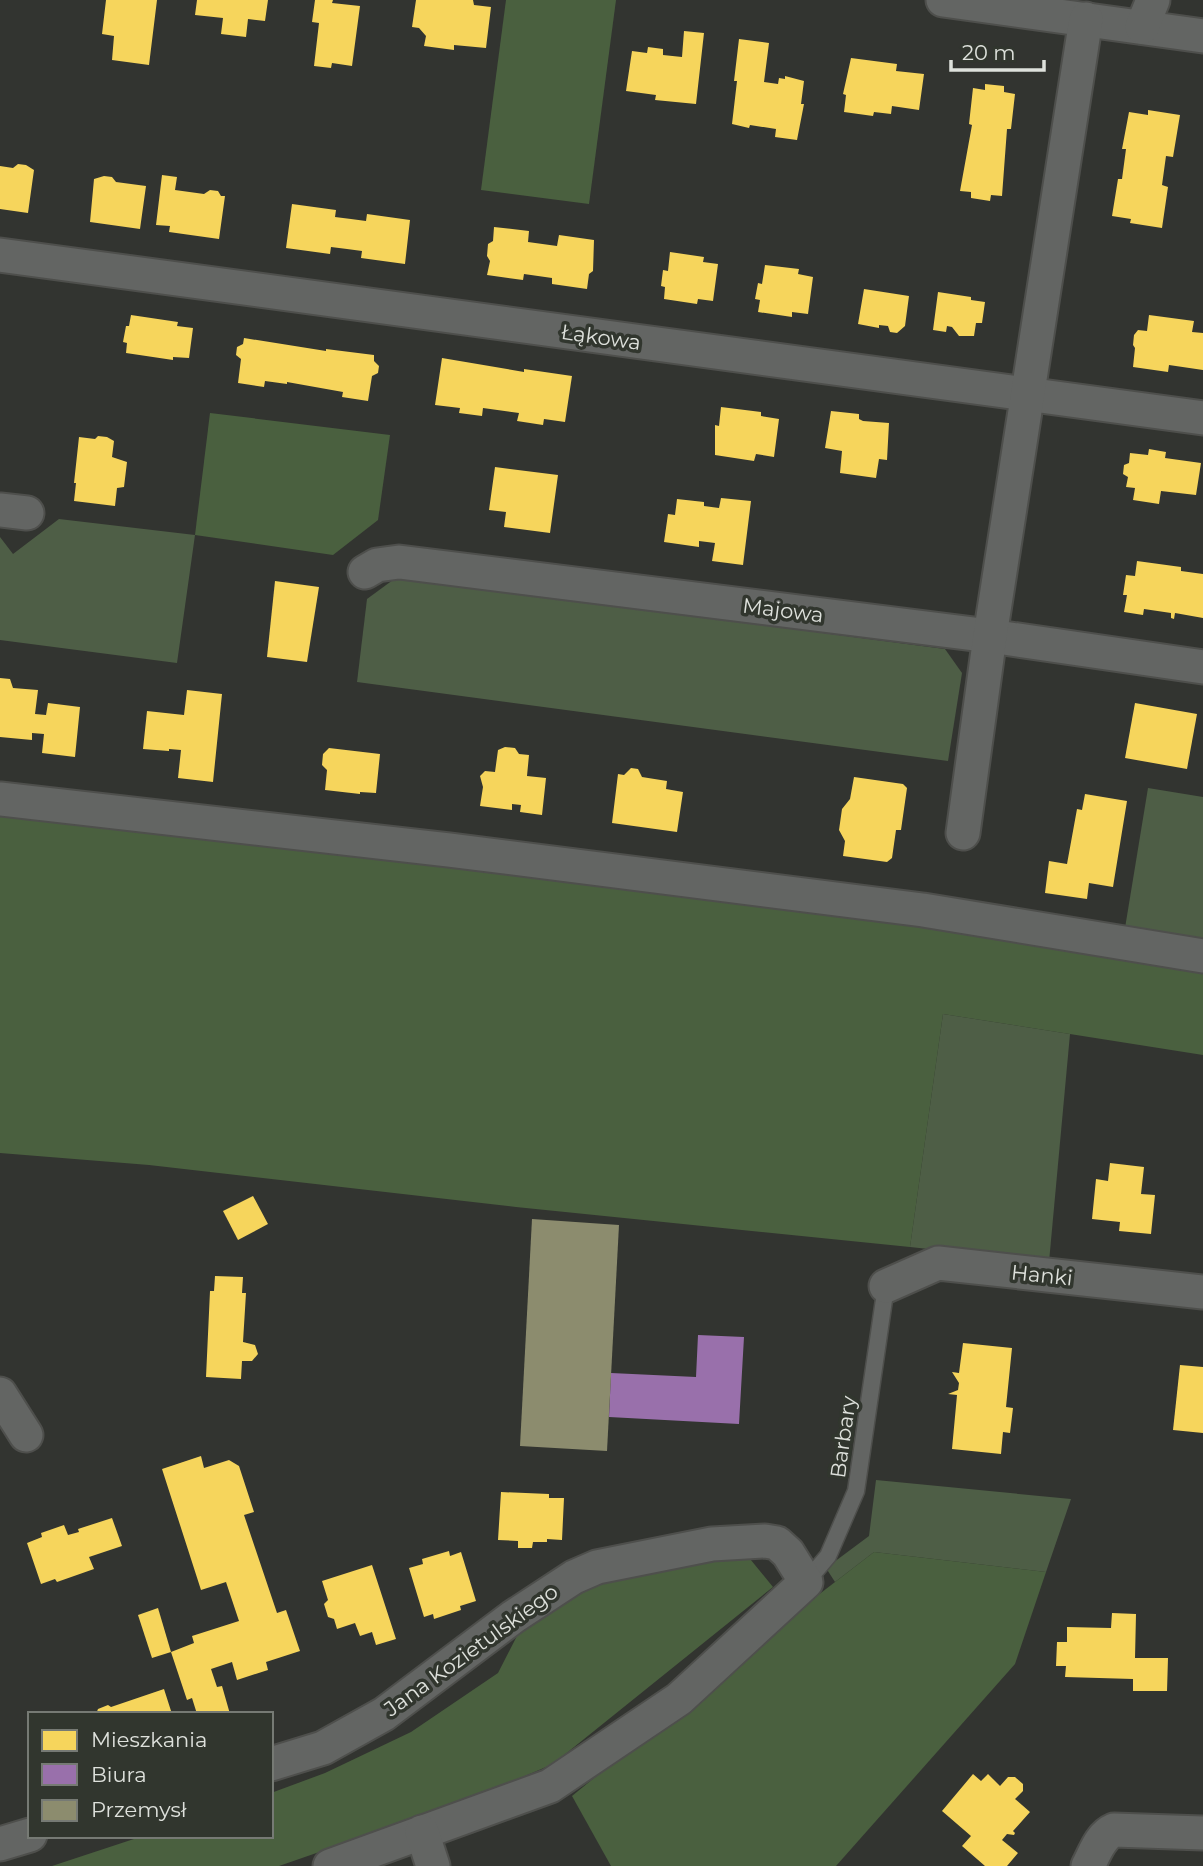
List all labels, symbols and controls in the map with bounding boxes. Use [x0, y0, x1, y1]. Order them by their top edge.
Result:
scale bar [951, 28, 1044, 72]
text: 20 m [962, 40, 1016, 65]
street label: Łąkowa [560, 319, 642, 355]
street label: Majowa [741, 593, 825, 627]
street label: Hanki [1010, 1259, 1074, 1291]
street label: Barbary [825, 1394, 861, 1480]
street label: Jana Kozietulskiego [379, 1579, 563, 1722]
legend [28, 1712, 273, 1838]
text: Mieszkania [91, 1727, 207, 1752]
text: Biura [91, 1762, 147, 1787]
text: Przemysł [91, 1797, 187, 1822]

